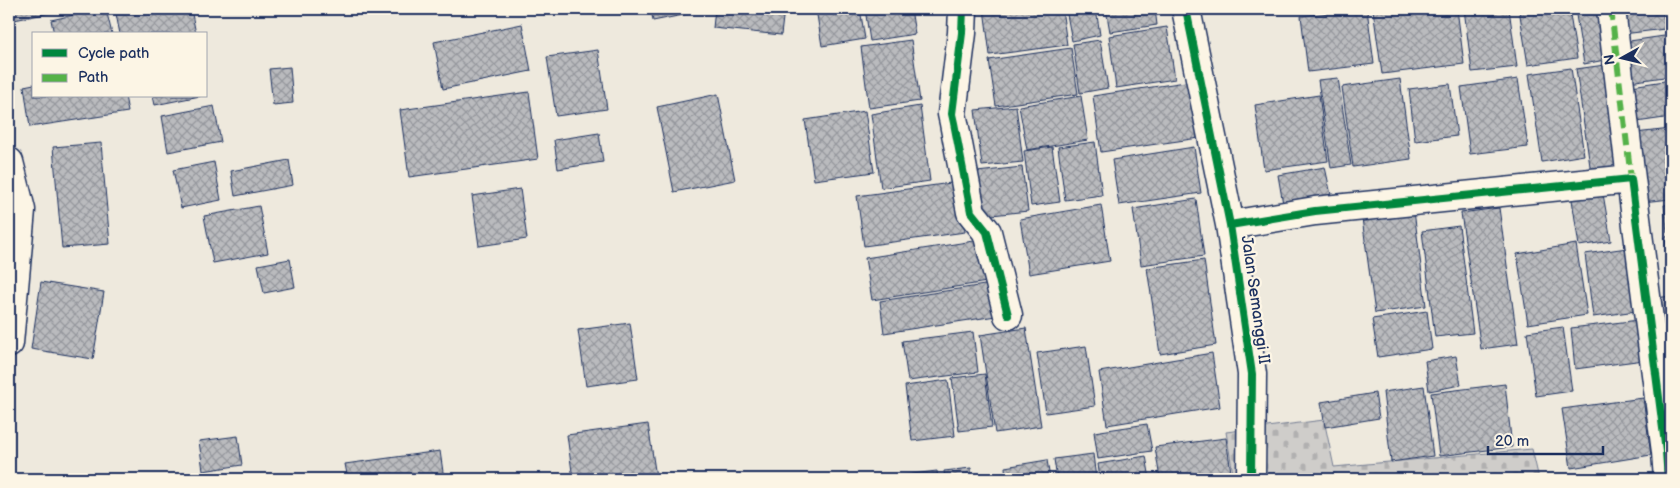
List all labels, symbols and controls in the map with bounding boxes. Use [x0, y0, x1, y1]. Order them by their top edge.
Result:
legend [32, 32, 208, 98]
north arrow [1598, 32, 1648, 82]
text: Cycle path [78, 44, 149, 63]
text: N [1600, 53, 1619, 66]
text: Path [78, 68, 108, 87]
street label: Jalan Semanggi II [1237, 235, 1273, 366]
scale bar [1488, 423, 1602, 455]
text: 20 m [1495, 432, 1529, 451]

